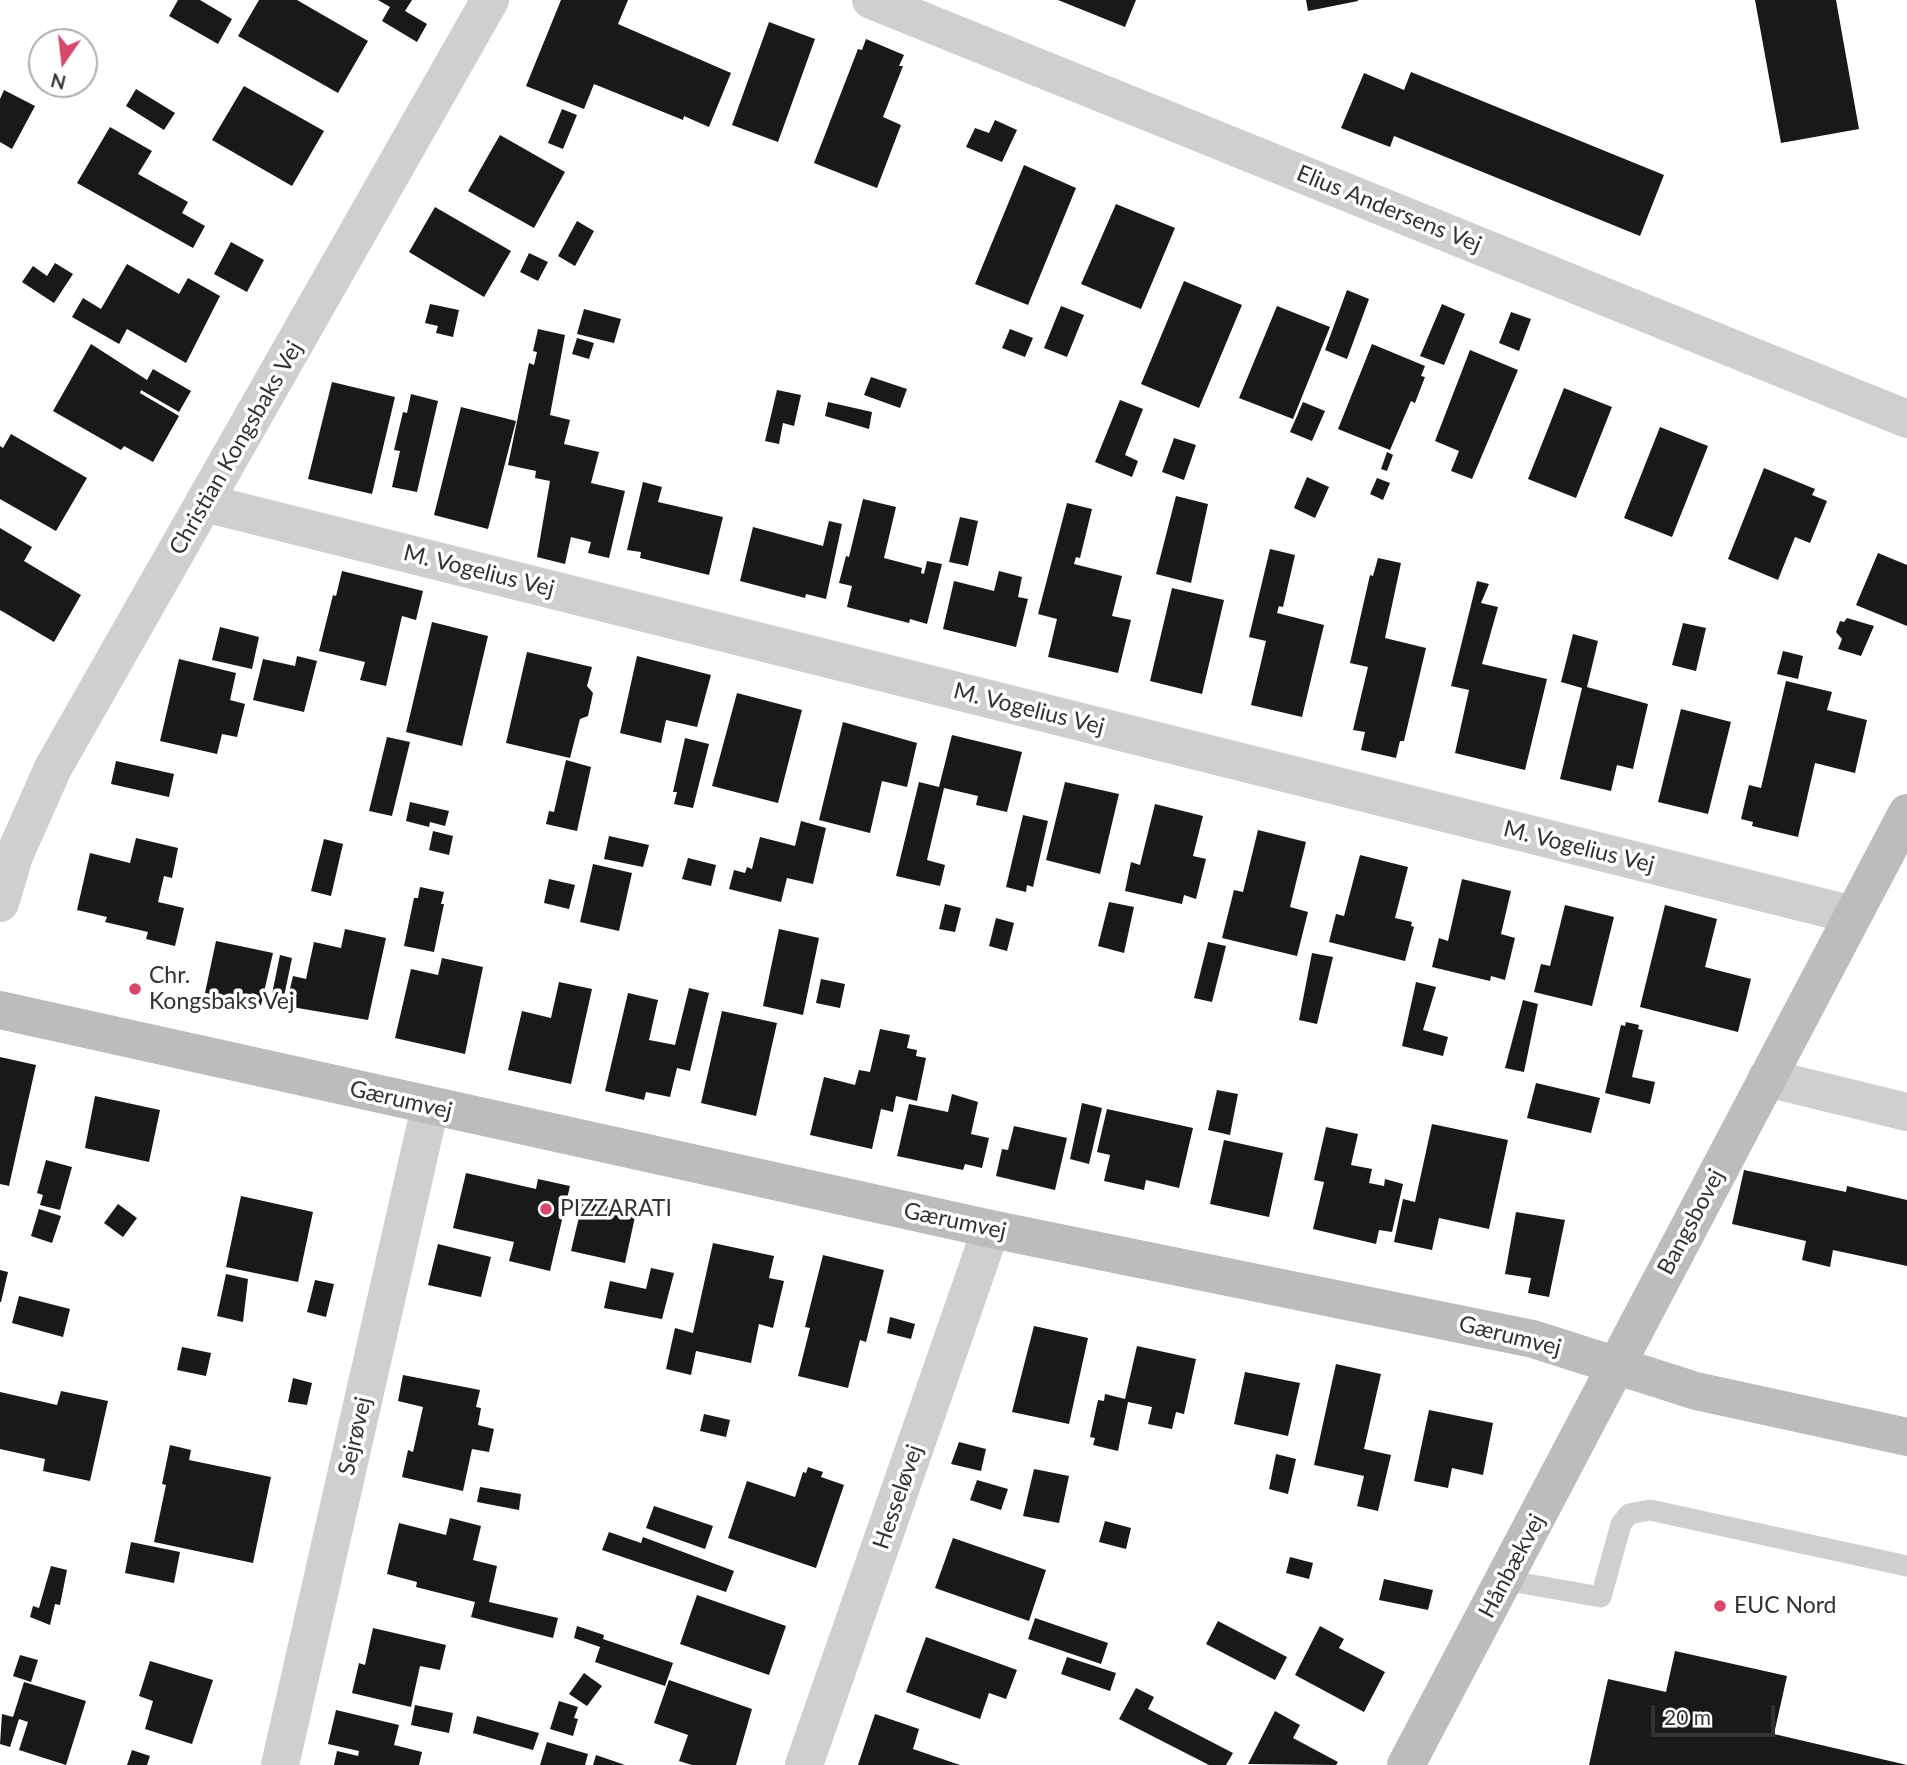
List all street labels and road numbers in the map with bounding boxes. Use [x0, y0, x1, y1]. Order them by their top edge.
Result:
street label: Elius Andersens Vej [1293, 159, 1485, 259]
street label: Christian Kongsbaks Vej [164, 336, 308, 560]
street label: M. Vogelius Vej [401, 539, 557, 603]
street label: M. Vogelius Vej [951, 677, 1107, 741]
street label: M. Vogelius Vej [1501, 815, 1657, 879]
street label: Gærumvej [347, 1075, 455, 1125]
street label: Bangsbovej [1652, 1164, 1730, 1280]
street label: Gærumvej [901, 1197, 1009, 1245]
street label: Gærumvej [1456, 1310, 1564, 1362]
street label: Sejrøvej [333, 1394, 377, 1478]
street label: Hesseløvej [867, 1441, 929, 1553]
street label: Hånbækvej [1473, 1509, 1551, 1623]

